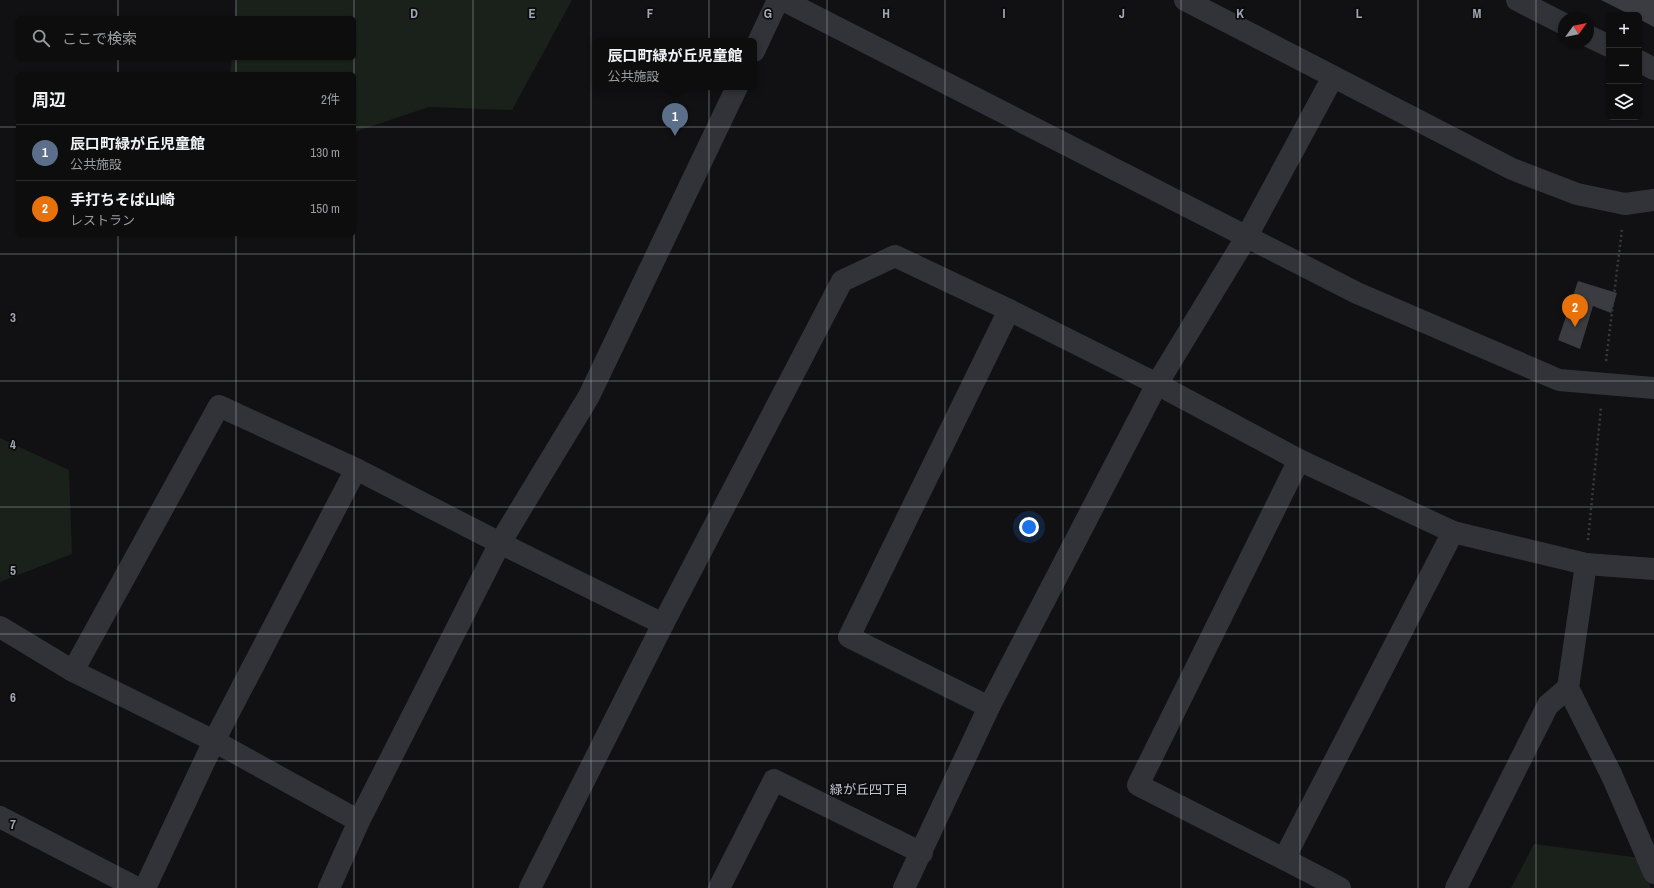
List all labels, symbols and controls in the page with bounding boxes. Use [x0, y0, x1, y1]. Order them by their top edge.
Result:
text: D [410, 5, 418, 22]
text: E [528, 5, 536, 22]
text: F [647, 5, 654, 22]
text: G [764, 5, 772, 22]
text: H [882, 5, 890, 22]
text: I [1003, 5, 1006, 22]
text: J [1119, 5, 1125, 22]
text: K [1236, 5, 1244, 22]
text: L [1356, 5, 1363, 22]
text: M [1473, 5, 1482, 22]
north arrow [1558, 12, 1594, 48]
map controls [1606, 12, 1642, 120]
button: + [1606, 12, 1642, 48]
search box [16, 16, 356, 60]
icon: search [30, 27, 52, 49]
text: ここで検索 [62, 28, 137, 49]
popup [593, 38, 757, 90]
text: 辰口町緑が丘児童館 [607, 45, 743, 66]
button: − [1606, 48, 1642, 84]
text: 公共施設 [607, 68, 660, 85]
button: layers [1606, 84, 1642, 120]
text: 周辺 [32, 88, 66, 111]
text: 2件 [321, 91, 340, 108]
pin: 1 [662, 103, 688, 136]
text: 辰口町緑が丘児童館 [70, 133, 205, 154]
text: 1 [42, 144, 48, 161]
text: 130 m [310, 144, 340, 161]
text: 公共施設 [70, 156, 122, 173]
text: 手打ちそば山崎 [70, 189, 175, 210]
text: 2 [42, 200, 48, 217]
text: 150 m [310, 200, 340, 217]
text: レストラン [70, 212, 135, 229]
pin: 2 [1562, 294, 1588, 327]
text: 3 [10, 309, 16, 326]
text: 4 [10, 436, 16, 453]
your location [1019, 517, 1039, 537]
text: 5 [10, 562, 16, 579]
text: 6 [10, 689, 16, 706]
district label: 緑が丘四丁目 [830, 781, 908, 798]
text: 7 [10, 816, 16, 833]

